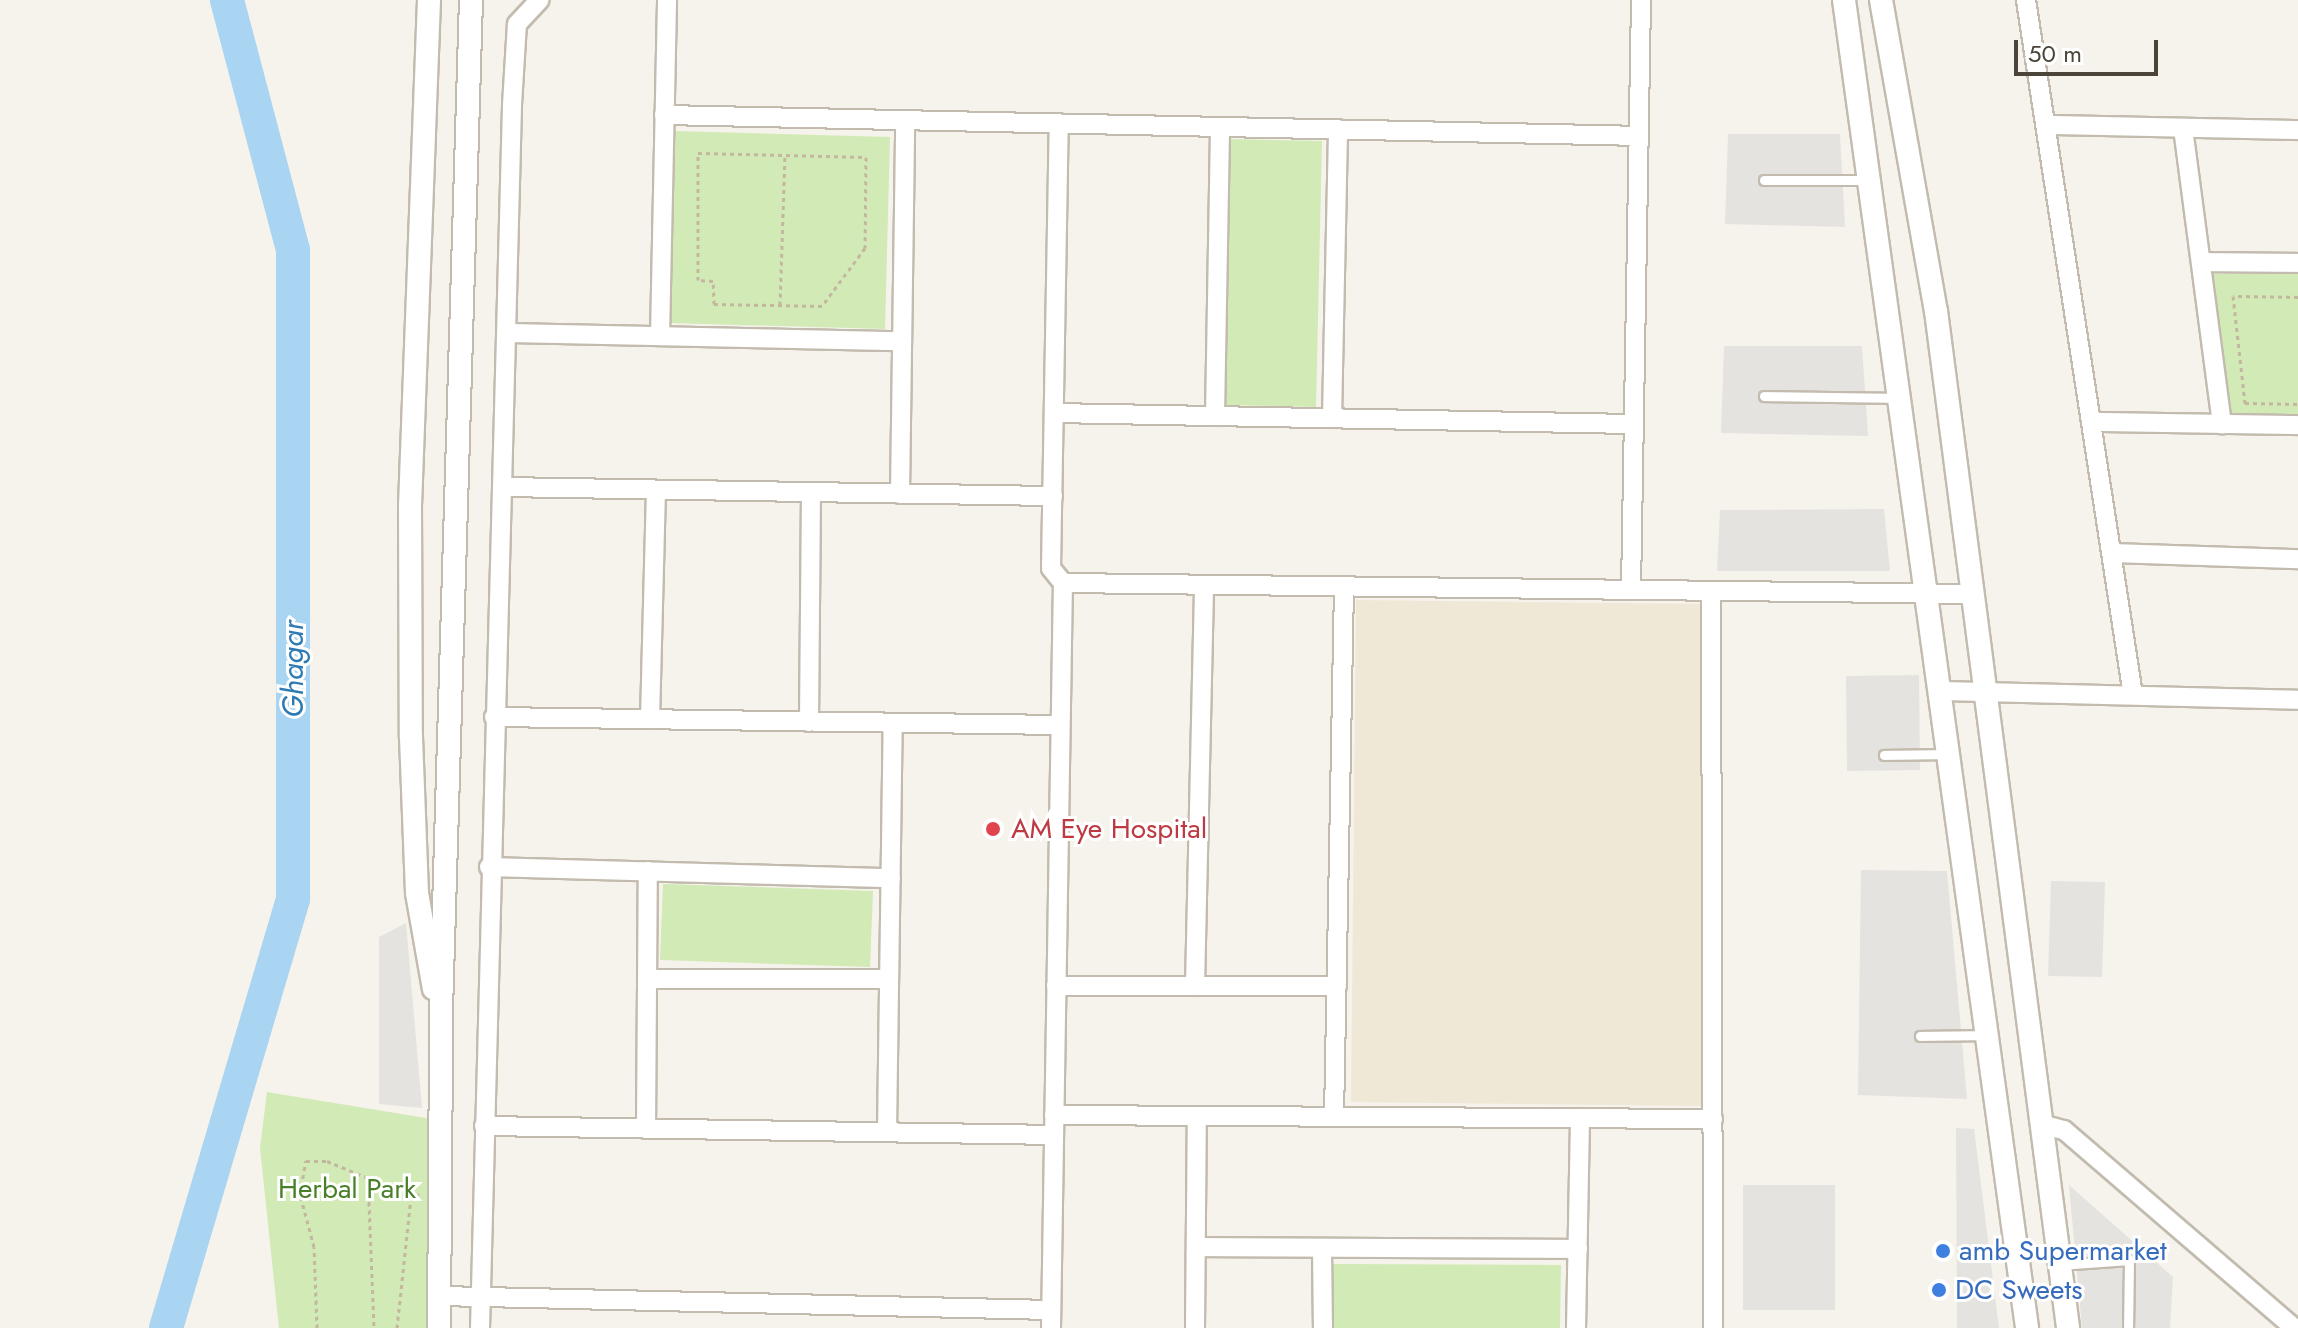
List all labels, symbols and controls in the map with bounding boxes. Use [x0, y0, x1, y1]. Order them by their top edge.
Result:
scale bar [2018, 24, 2162, 74]
text: 50 m [2028, 36, 2082, 71]
water label: Ghagar [275, 620, 311, 718]
place label: AM Eye Hospital [1011, 812, 1207, 846]
marker: AM Eye Hospital [982, 818, 1004, 840]
park label: Herbal Park [278, 1172, 416, 1206]
place label: amb Supermarket [1959, 1234, 2167, 1268]
marker: amb Supermarket [1934, 1242, 1952, 1260]
place label: DC Sweets [1955, 1273, 2082, 1307]
marker: DC Sweets [1930, 1281, 1948, 1299]

